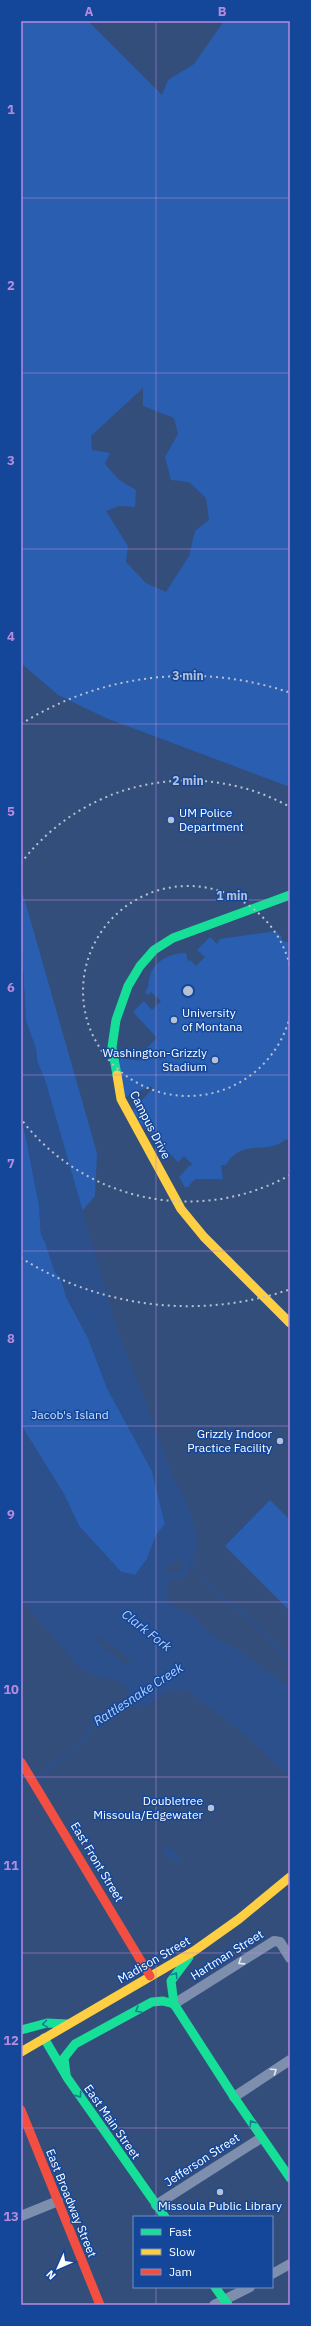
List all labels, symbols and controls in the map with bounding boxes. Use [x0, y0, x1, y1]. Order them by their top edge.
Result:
text: A [85, 3, 94, 20]
text: B [218, 3, 227, 20]
text: 1 [7, 101, 15, 118]
text: 2 [7, 277, 15, 294]
text: 3 [7, 452, 15, 469]
text: 4 [7, 628, 15, 645]
text: 3 min [172, 668, 204, 683]
text: 2 min [172, 773, 204, 788]
text: 5 [7, 803, 15, 820]
place label: UM Police Department [179, 805, 244, 834]
marker: UM Police Department [166, 815, 176, 825]
text: 1 min [216, 888, 248, 903]
text: 6 [7, 979, 15, 996]
centre of rings [181, 984, 195, 998]
place label: University of Montana [182, 1005, 243, 1034]
marker: University of Montana [169, 1015, 179, 1025]
place label: Washington-Grizzly Stadium [103, 1045, 207, 1074]
marker: Washington-Grizzly Stadium [210, 1055, 220, 1065]
street label: Campus Drive [127, 1088, 174, 1162]
text: 7 [7, 1155, 15, 1172]
text: 8 [7, 1330, 15, 1347]
park label: Jacob's Island [31, 1407, 109, 1422]
place label: Grizzly Indoor Practice Facility [187, 1426, 273, 1455]
marker: Grizzly Indoor Practice Facility [275, 1436, 285, 1446]
text: 9 [7, 1506, 15, 1523]
water label: Clark Fork [118, 1606, 175, 1655]
water label: Rattlesnake Creek [90, 1659, 186, 1730]
text: 10 [3, 1681, 19, 1698]
place label: Doubletree Missoula/Edgewater [93, 1793, 204, 1822]
marker: Doubletree Missoula/Edgewater [206, 1803, 216, 1813]
street label: East Front Street [68, 1819, 127, 1904]
text: 11 [3, 1857, 19, 1874]
street label: Hartman Street [188, 1926, 266, 1983]
street label: Madison Street [115, 1933, 193, 1986]
one-way arrow [238, 1957, 245, 1965]
one-way arrow [170, 1972, 178, 1979]
one-way arrow [135, 2005, 142, 2012]
one-way arrow [42, 2019, 48, 2028]
text: 12 [3, 2032, 19, 2049]
one-way arrow [269, 2069, 276, 2076]
street label: East Main Street [81, 2081, 144, 2162]
one-way arrow [74, 2091, 82, 2098]
one-way arrow [249, 2121, 256, 2128]
street label: Jefferson Street [161, 2130, 242, 2189]
street label: East Broadway Street [43, 2146, 100, 2259]
marker: Missoula Public Library [215, 2187, 225, 2197]
place label: Missoula Public Library [158, 2198, 282, 2213]
text: 13 [3, 2208, 19, 2225]
legend [133, 2216, 273, 2288]
text: Fast [169, 2224, 192, 2239]
text: Slow [169, 2244, 195, 2259]
north arrow [38, 2248, 78, 2288]
text: Jam [169, 2264, 192, 2279]
text: N [43, 2267, 59, 2283]

